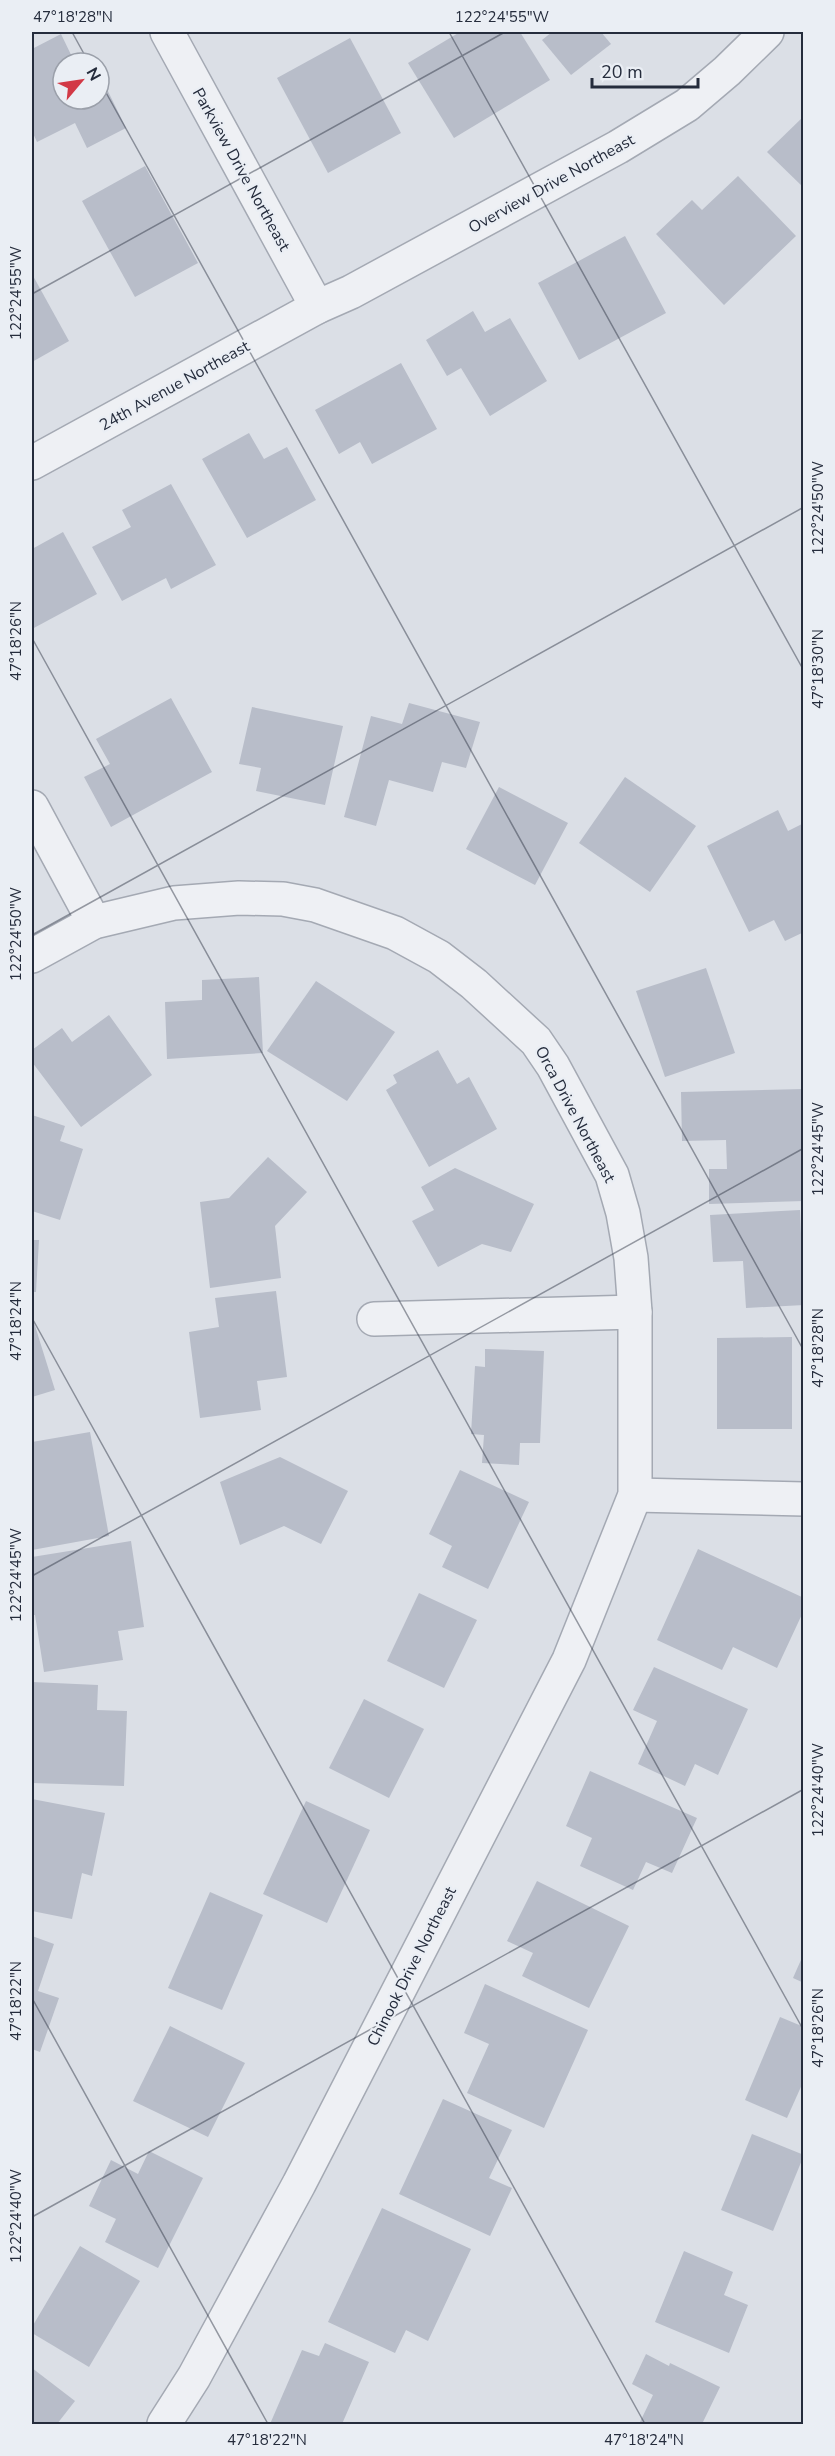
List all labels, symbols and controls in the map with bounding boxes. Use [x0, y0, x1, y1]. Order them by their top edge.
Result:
text: 47°18'28"N [33, 7, 113, 27]
text: 122°24'55"W [455, 7, 550, 27]
north arrow [51, 51, 111, 111]
scale bar [592, 51, 698, 89]
text: 20 m [601, 60, 643, 84]
text: N [81, 64, 106, 85]
street label: Parkview Drive Northeast [187, 84, 295, 255]
street label: Overview Drive Northeast [464, 129, 639, 239]
text: 122°24'55"W [6, 245, 26, 340]
street label: 24th Avenue Northeast [96, 335, 254, 436]
text: 122°24'50"W [808, 460, 828, 555]
text: 47°18'26"N [6, 601, 26, 681]
text: 47°18'30"N [808, 629, 828, 709]
text: 122°24'50"W [6, 886, 26, 981]
street label: Orca Drive Northeast [530, 1042, 621, 1187]
text: 122°24'45"W [808, 1101, 828, 1196]
text: 47°18'24"N [6, 1281, 26, 1361]
text: 47°18'28"N [808, 1308, 828, 1388]
text: 122°24'45"W [6, 1527, 26, 1622]
text: 122°24'40"W [808, 1742, 828, 1837]
street label: Chinook Drive Northeast [362, 1883, 462, 2050]
text: 47°18'22"N [6, 1961, 26, 2041]
text: 47°18'26"N [808, 1988, 828, 2068]
text: 122°24'40"W [6, 2168, 26, 2263]
text: 47°18'22"N [227, 2430, 307, 2450]
text: 47°18'24"N [604, 2430, 684, 2450]

